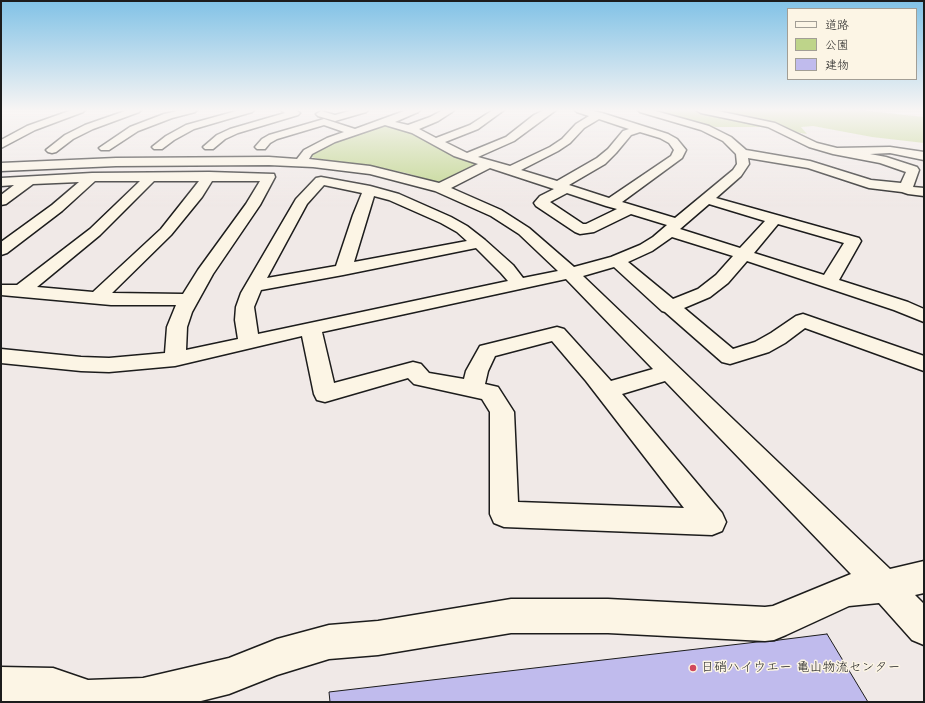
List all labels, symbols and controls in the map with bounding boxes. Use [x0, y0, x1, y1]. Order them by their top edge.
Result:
legend [787, 8, 917, 80]
text: 道路 [825, 17, 849, 33]
text: 公園 [825, 37, 849, 53]
text: 建物 [825, 57, 849, 73]
place label: 日硝ハイウエー 亀山物流センター [701, 660, 900, 676]
marker: 日硝ハイウエー 亀山物流センター [688, 663, 698, 673]

